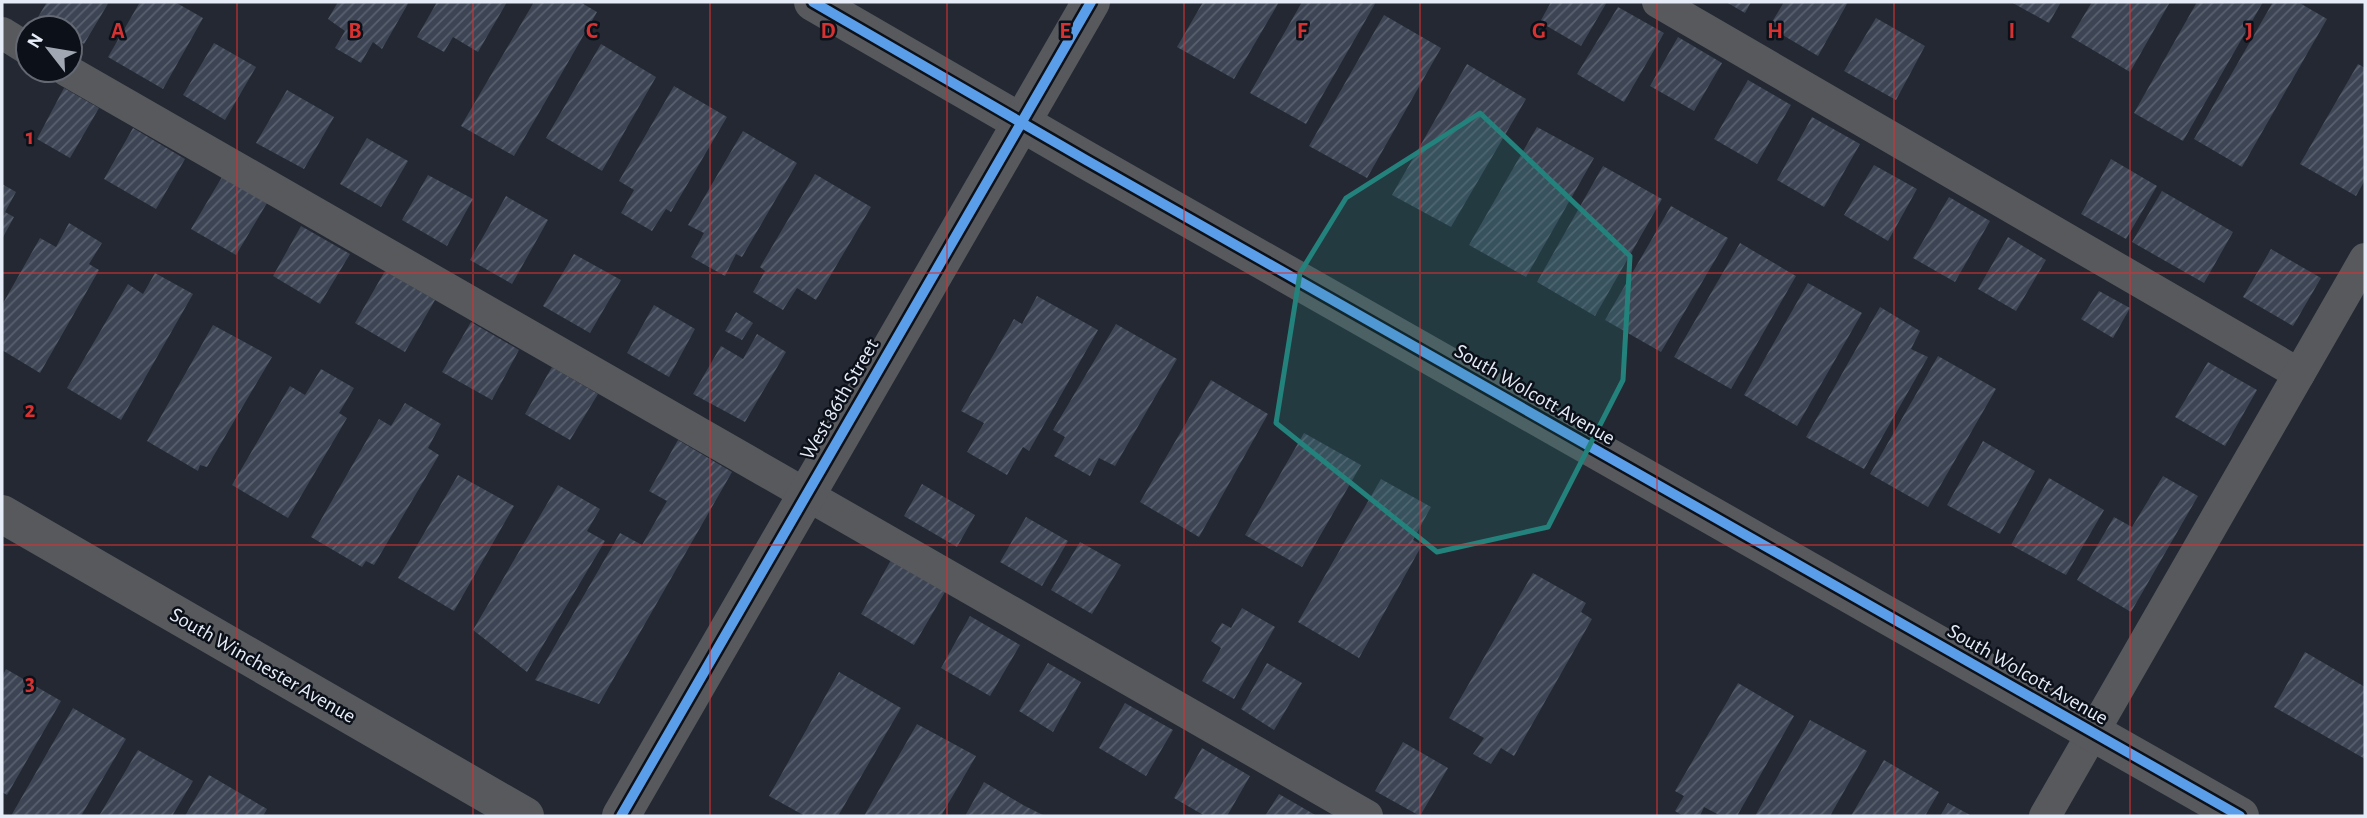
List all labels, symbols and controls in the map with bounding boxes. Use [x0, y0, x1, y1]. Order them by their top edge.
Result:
north arrow [14, 14, 84, 84]
text: A [111, 20, 125, 43]
text: B [348, 20, 362, 43]
text: C [586, 20, 598, 43]
text: D [820, 20, 836, 43]
text: E [1059, 20, 1071, 43]
text: F [1297, 20, 1308, 43]
text: G [1532, 20, 1546, 43]
text: H [1767, 20, 1783, 43]
text: I [2009, 20, 2015, 43]
text: J [2245, 20, 2253, 43]
text: N [24, 30, 47, 52]
text: 1 [26, 126, 34, 149]
street label: West 86th Street [796, 335, 883, 463]
street label: South Wolcott Avenue [1451, 340, 1619, 449]
text: 2 [25, 399, 36, 422]
street label: South Winchester Avenue [166, 604, 359, 727]
street label: South Wolcott Avenue [1944, 620, 2112, 729]
text: 3 [25, 672, 35, 695]

